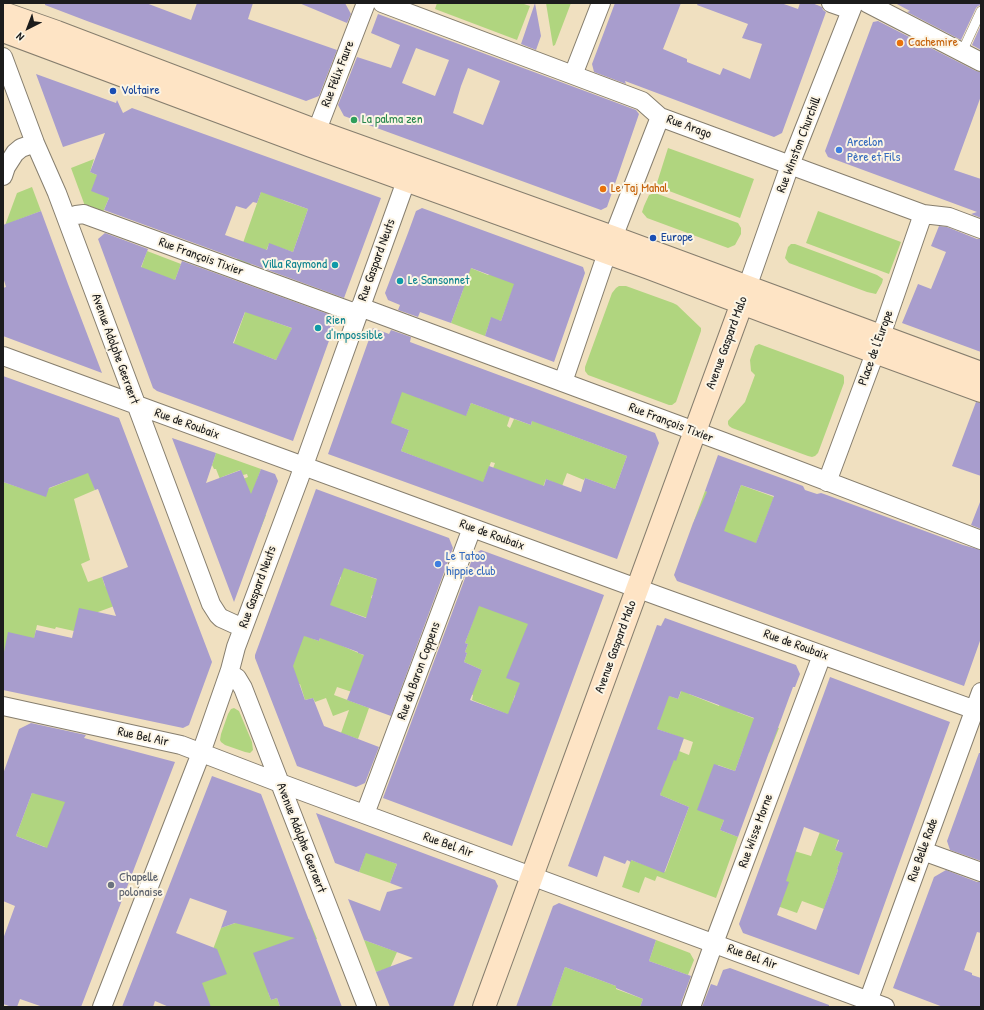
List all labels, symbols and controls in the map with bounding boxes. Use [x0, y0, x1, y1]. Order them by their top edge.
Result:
north arrow [8, 8, 48, 48]
text: N [13, 30, 27, 44]
place label: Cachemire [908, 35, 958, 51]
marker: Cachemire [895, 38, 905, 48]
street label: Rue Félix Faure [318, 39, 358, 109]
place label: Voltaire [121, 83, 160, 99]
marker: Voltaire [108, 86, 118, 96]
street label: Rue Winston Churchill [774, 95, 824, 195]
place label: La palma zen [362, 112, 423, 128]
street label: Rue Arago [664, 112, 714, 142]
marker: La palma zen [349, 115, 359, 125]
place label: Arcelon Père et Fils [847, 135, 900, 166]
marker: Arcelon Père et Fils [834, 145, 844, 155]
place label: Le Taj Mahal [611, 181, 668, 197]
marker: Le Taj Mahal [598, 184, 608, 194]
street label: Rue Gaspard Neuts [355, 217, 399, 303]
place label: Europe [661, 230, 693, 246]
marker: Europe [648, 233, 658, 243]
street label: Rue François Tixier [156, 234, 246, 280]
place label: Villa Raymond [262, 257, 327, 273]
marker: Villa Raymond [330, 260, 340, 270]
place label: Le Sansonnet [408, 273, 470, 289]
marker: Le Sansonnet [395, 276, 405, 286]
street label: Avenue Adolphe Geeraert [88, 292, 142, 406]
street label: Avenue Gaspard Malo [703, 294, 751, 392]
street label: Place de l'Europe [855, 308, 897, 388]
place label: Rien d'Impossible [326, 313, 383, 344]
marker: Rien d'Impossible [313, 323, 323, 333]
street label: Rue François Tixier [627, 400, 715, 446]
street label: Rue de Roubaix [152, 405, 222, 443]
street label: Rue de Roubaix [457, 516, 527, 554]
street label: Rue Gaspard Neuts [236, 544, 280, 630]
place label: Le Tatoo hippie club [446, 549, 496, 580]
marker: Le Tatoo hippie club [433, 559, 443, 569]
street label: Avenue Gaspard Malo [592, 598, 640, 696]
street label: Rue du Baron Coppens [394, 620, 444, 722]
street label: Rue de Roubaix [761, 626, 831, 664]
street label: Rue Bel Air [116, 724, 170, 750]
street label: Avenue Adolphe Geeraert [273, 781, 329, 895]
street label: Rue Wisse Morne [735, 792, 777, 870]
street label: Rue Belle Rade [904, 816, 942, 884]
street label: Rue Bel Air [421, 829, 475, 861]
place label: Chapelle polonaise [119, 870, 163, 901]
marker: Chapelle polonaise [106, 880, 116, 890]
street label: Rue Bel Air [725, 941, 779, 973]

